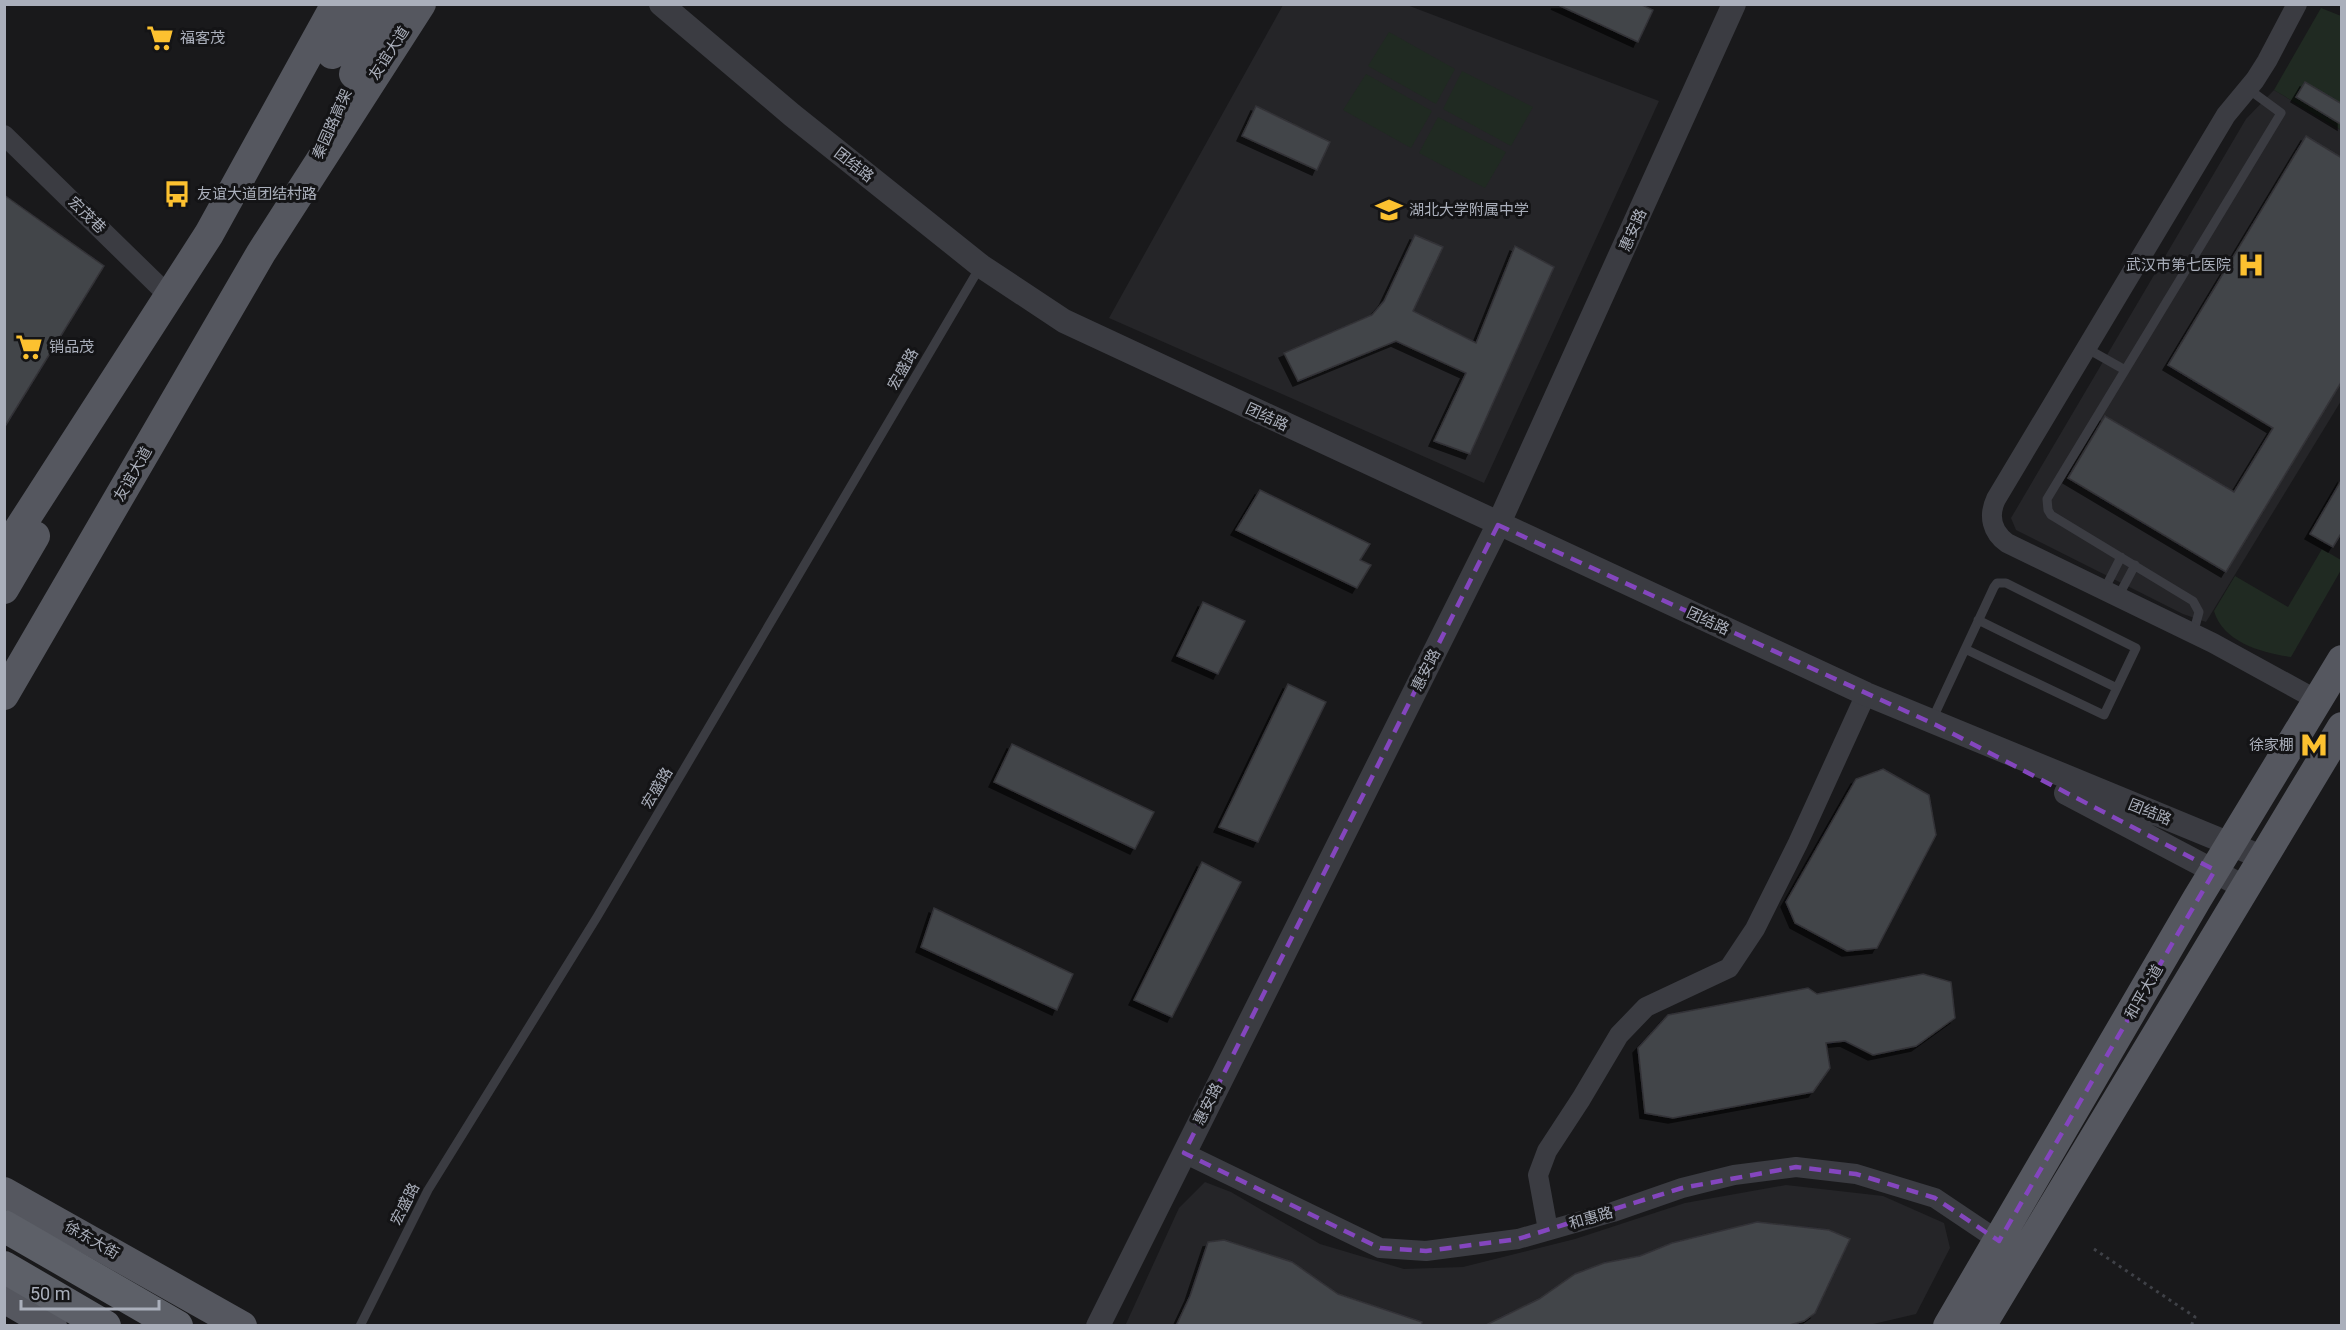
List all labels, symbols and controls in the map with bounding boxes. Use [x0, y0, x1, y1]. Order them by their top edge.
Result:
supermarket icon: 福客茂 [145, 23, 175, 53]
street label: 友谊大道 [365, 23, 413, 83]
place label: 福客茂 [180, 29, 225, 47]
street label: 秦园路高架 [309, 86, 355, 162]
street label: 团结路 [831, 144, 877, 186]
bus stop icon: 友谊大道团结村路 [162, 179, 192, 209]
place label: 友谊大道团结村路 [197, 185, 317, 203]
street label: 宏茂巷 [65, 193, 109, 237]
school or university icon: 湖北大学附属中学 [1374, 195, 1404, 225]
place label: 湖北大学附属中学 [1409, 201, 1529, 219]
street label: 惠安路 [1616, 206, 1650, 254]
hospital icon: 武汉市第七医院 [2236, 250, 2266, 280]
place label: 武汉市第七医院 [2126, 256, 2231, 274]
supermarket icon: 销品茂 [14, 332, 44, 362]
place label: 销品茂 [49, 338, 94, 356]
street label: 宏盛路 [884, 345, 922, 393]
street label: 团结路 [1243, 399, 1291, 435]
street label: 友谊大道 [110, 444, 156, 504]
street label: 团结路 [1684, 603, 1732, 639]
street label: 惠安路 [1408, 646, 1444, 694]
metro station icon: 徐家棚 [2299, 730, 2329, 760]
place label: 徐家棚 [2249, 736, 2294, 754]
street label: 宏盛路 [638, 764, 676, 812]
street label: 团结路 [2126, 795, 2174, 829]
street label: 和平大道 [2121, 962, 2167, 1022]
street label: 惠安路 [1190, 1080, 1226, 1128]
street label: 宏盛路 [387, 1180, 423, 1228]
street label: 和惠路 [1567, 1203, 1615, 1233]
street label: 徐东大街 [62, 1217, 122, 1263]
scale bar [21, 1273, 159, 1311]
text: 50 m [30, 1283, 70, 1304]

